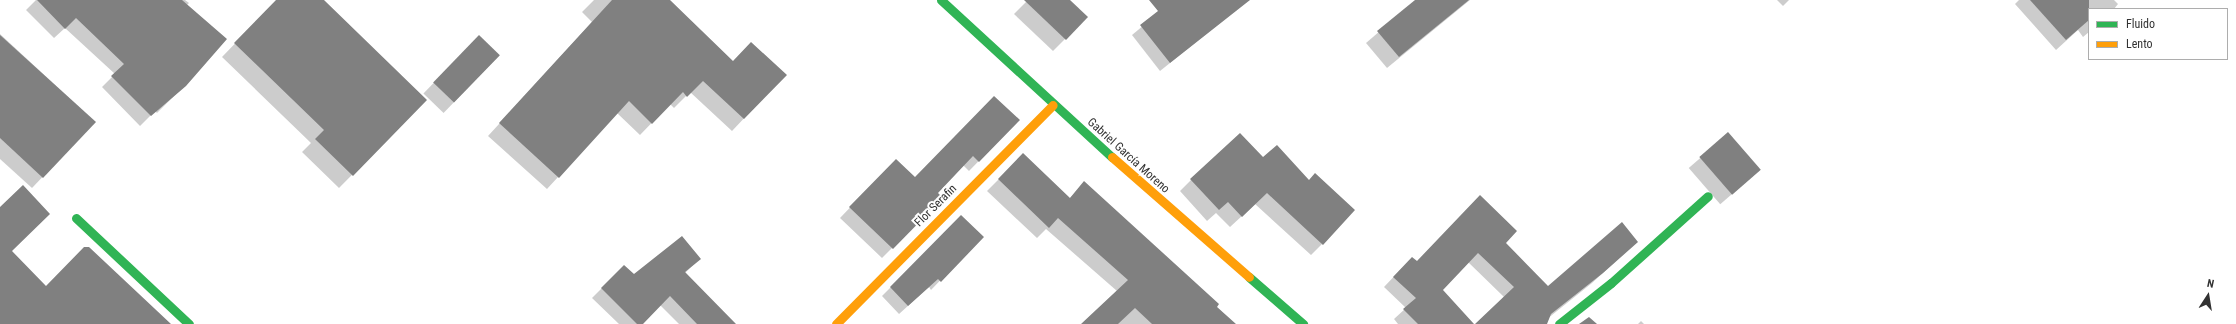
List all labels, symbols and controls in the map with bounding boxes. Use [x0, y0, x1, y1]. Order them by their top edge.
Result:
legend [2088, 8, 2228, 60]
text: Fluido [2126, 17, 2155, 31]
text: Lento [2126, 37, 2153, 51]
street label: Gabriel García Moreno [1084, 115, 1172, 197]
street label: Flor Serafin [912, 182, 960, 230]
north arrow [2188, 276, 2228, 316]
text: N [2206, 277, 2215, 291]

